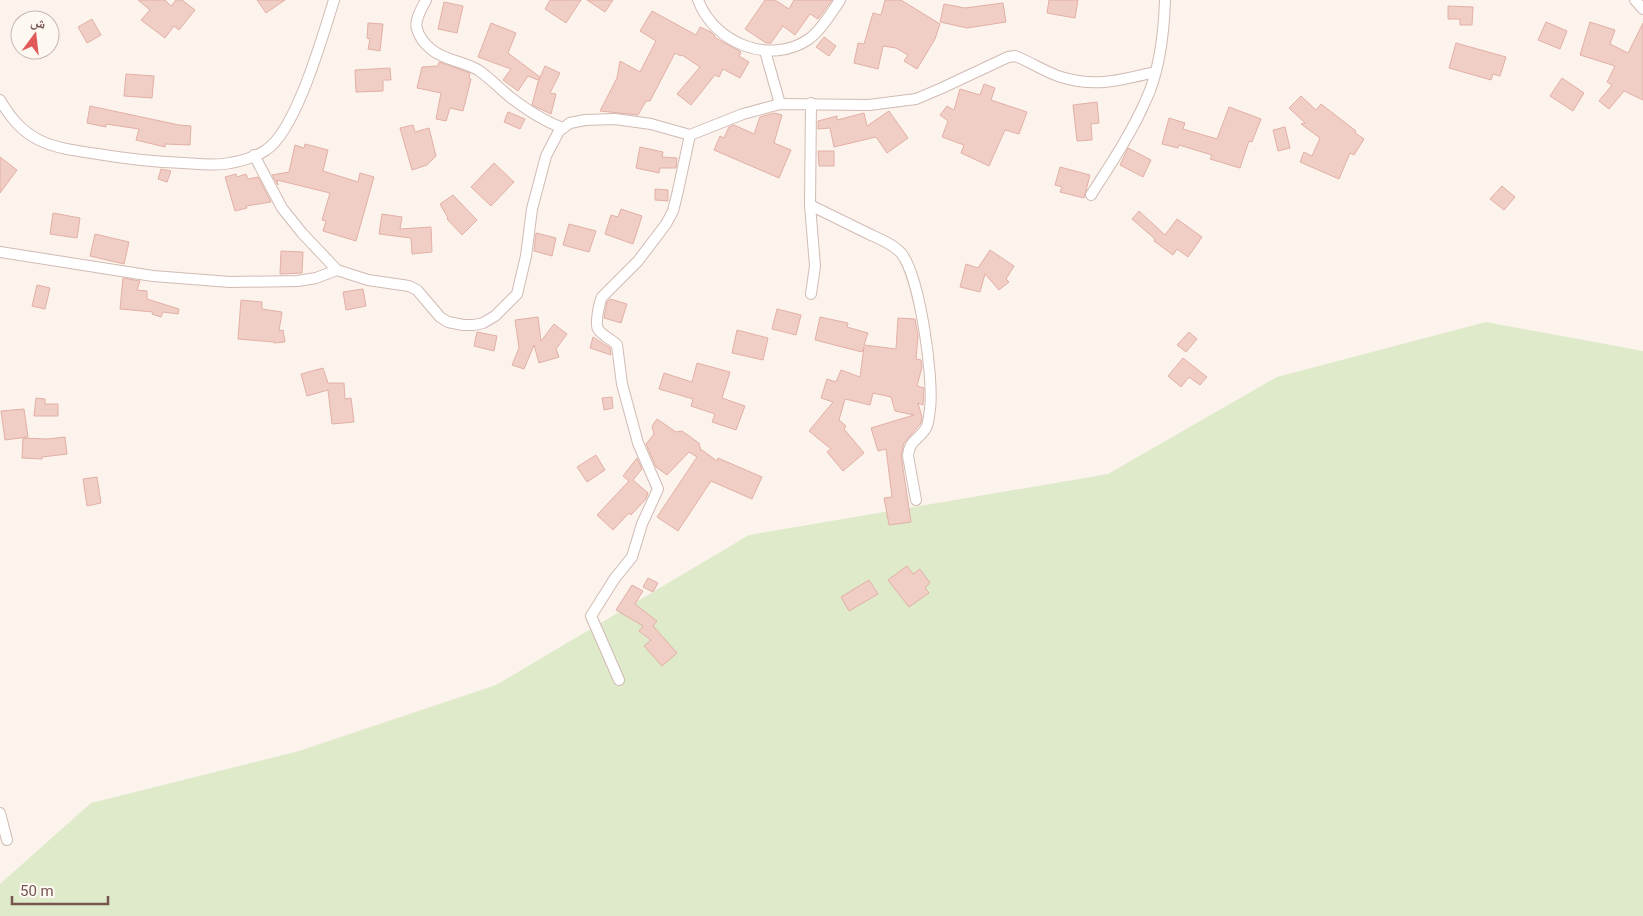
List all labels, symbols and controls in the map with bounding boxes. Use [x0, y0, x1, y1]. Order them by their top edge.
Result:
north arrow [10, 10, 60, 60]
text: ش [29, 13, 48, 33]
scale bar [12, 874, 109, 906]
text: 50 m [20, 882, 54, 900]

